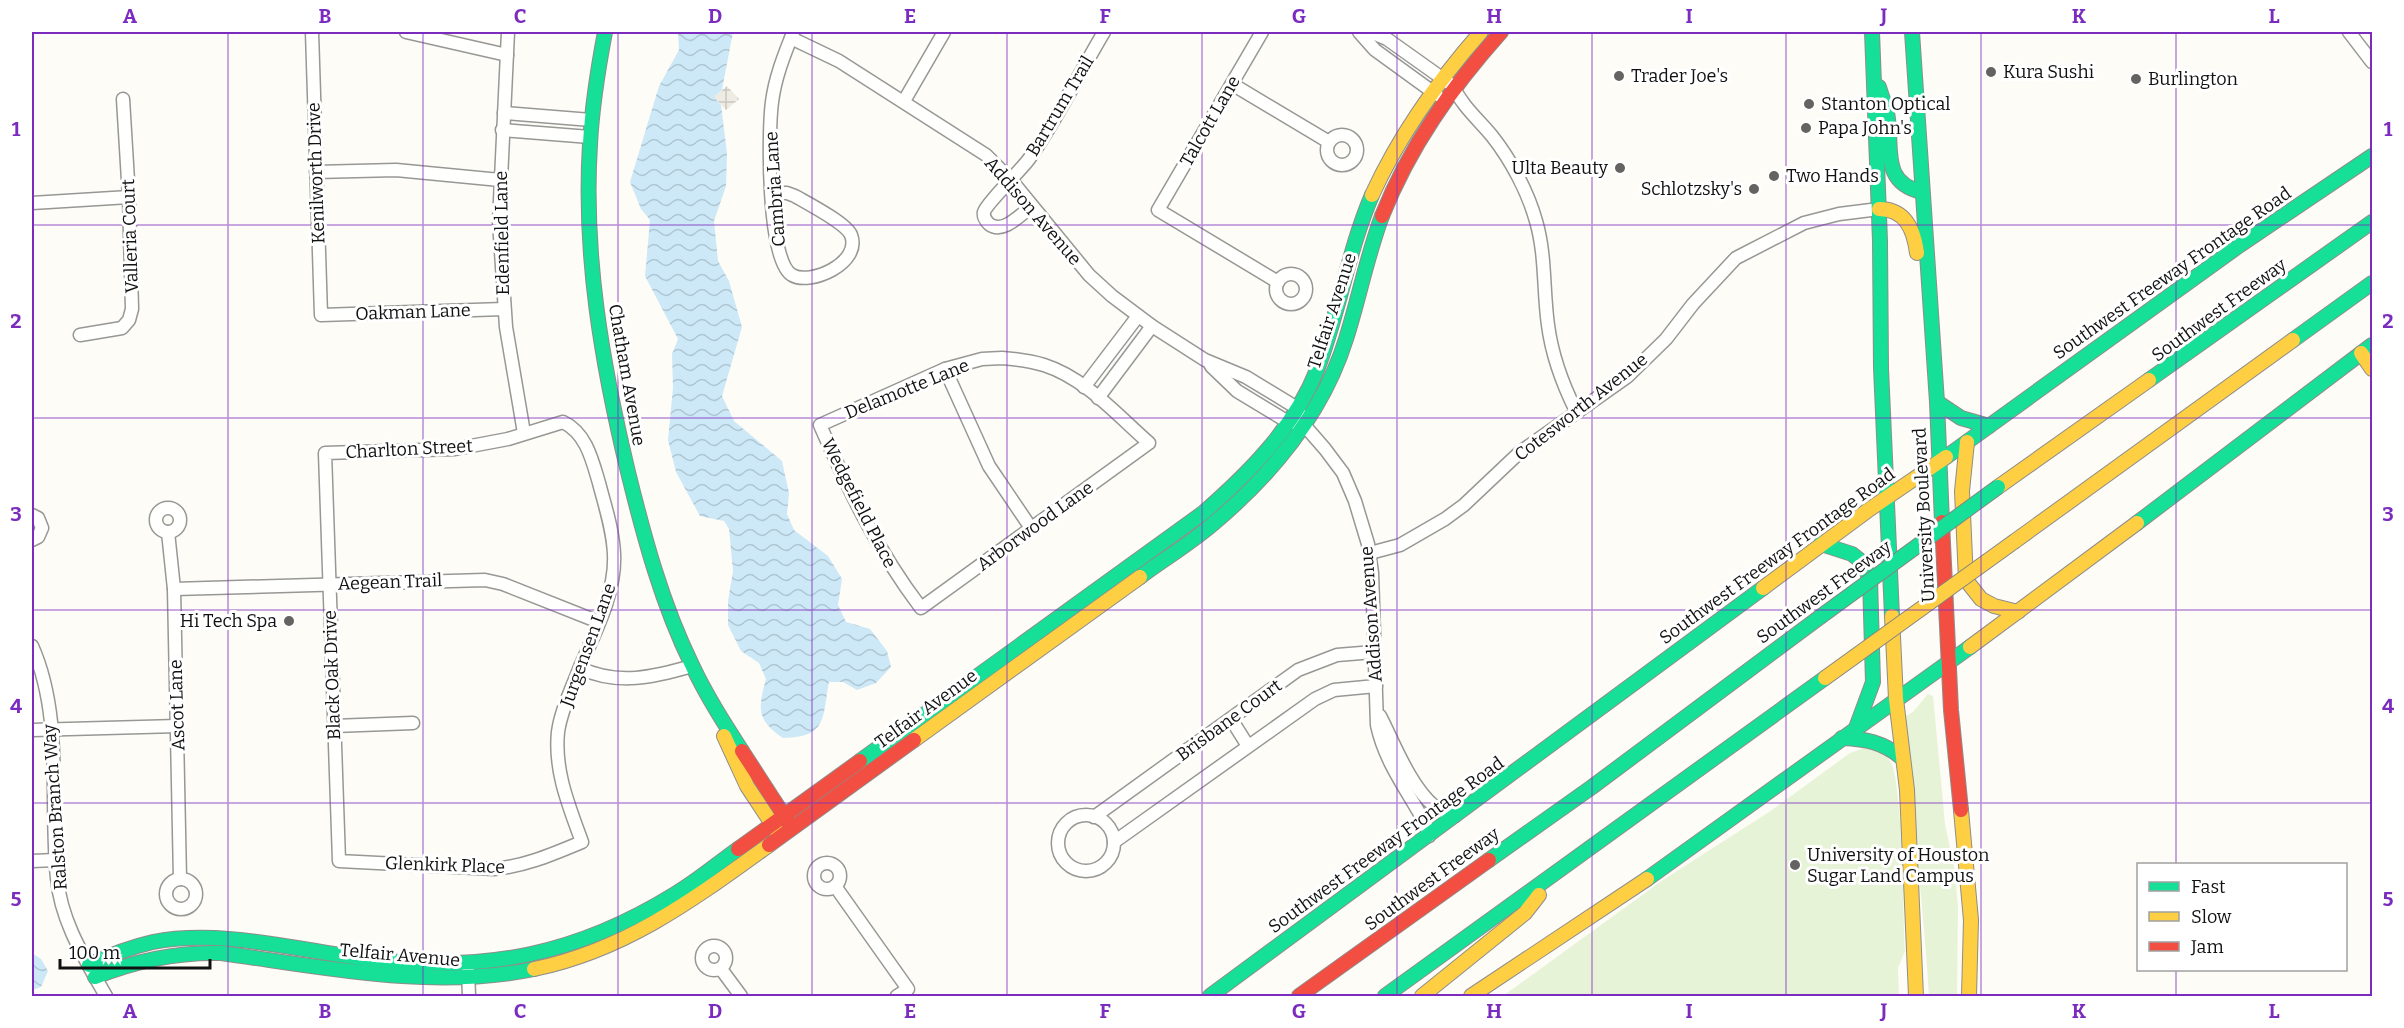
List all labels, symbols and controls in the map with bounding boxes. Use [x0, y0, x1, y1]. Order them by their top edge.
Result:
text: A [123, 4, 138, 28]
text: B [319, 4, 332, 28]
text: C [514, 4, 526, 28]
text: D [708, 4, 722, 28]
text: E [904, 4, 916, 28]
text: F [1099, 4, 1111, 28]
text: G [1292, 4, 1306, 28]
text: H [1486, 4, 1502, 28]
text: I [1685, 4, 1693, 28]
text: J [1880, 4, 1888, 28]
text: K [2072, 4, 2087, 28]
text: L [2268, 4, 2280, 28]
street label: Bartrum Trail [1021, 52, 1099, 160]
place label: Kura Sushi [2003, 61, 2094, 83]
place label: Trader Joe's [1631, 65, 1728, 87]
marker: Kura Sushi [1984, 65, 1998, 79]
place label: Burlington [2148, 68, 2239, 90]
marker: Trader Joe's [1612, 69, 1626, 83]
street label: Talcott Lane [1175, 72, 1245, 170]
marker: Burlington [2129, 72, 2143, 86]
place label: Stanton Optical [1821, 93, 1950, 115]
marker: Stanton Optical [1802, 97, 1816, 111]
street label: Kenilworth Drive [303, 102, 329, 244]
text: 1 [12, 117, 21, 141]
place label: Papa John's [1818, 117, 1912, 139]
text: 1 [2384, 117, 2393, 141]
marker: Papa John's [1799, 121, 1813, 135]
street label: Cambria Lane [760, 130, 790, 248]
street label: Addison Avenue [980, 152, 1086, 270]
place label: Ulta Beauty [1511, 157, 1608, 179]
marker: Ulta Beauty [1613, 161, 1627, 175]
place label: Two Hands [1786, 165, 1879, 187]
marker: Two Hands [1767, 169, 1781, 183]
street label: Edenfield Lane [490, 170, 514, 296]
street label: Valleria Court [117, 178, 143, 294]
place label: Schlotzsky's [1641, 178, 1742, 200]
marker: Schlotzsky's [1747, 182, 1761, 196]
street label: Southwest Freeway Frontage Road [2049, 182, 2295, 364]
street label: Telfair Avenue [1303, 250, 1361, 372]
street label: Southwest Freeway [2147, 254, 2291, 366]
street label: Oakman Lane [355, 299, 471, 325]
street label: Chatham Avenue [604, 302, 650, 448]
text: 2 [10, 309, 22, 333]
text: 2 [2382, 309, 2394, 333]
street label: Cotesworth Avenue [1510, 348, 1652, 466]
street label: Delamotte Lane [842, 354, 972, 424]
street label: University Boulevard [1908, 427, 1940, 603]
street label: Charlton Street [345, 435, 474, 463]
street label: Wedgefield Place [817, 435, 901, 571]
street label: Southwest Freeway Frontage Road [1655, 463, 1899, 649]
street label: Arborwood Lane [972, 476, 1098, 576]
text: 3 [10, 502, 22, 526]
text: 3 [2382, 502, 2394, 526]
street label: Southwest Freeway [1752, 536, 1896, 648]
street label: Addison Avenue [1355, 545, 1387, 683]
street label: Aegean Trail [337, 569, 443, 595]
street label: Jurgensen Lane [555, 580, 621, 711]
place label: Hi Tech Spa [180, 610, 277, 632]
street label: Black Oak Drive [319, 610, 345, 740]
marker: Hi Tech Spa [282, 614, 296, 628]
street label: Ascot Lane [164, 659, 190, 751]
street label: Telfair Avenue [871, 665, 981, 753]
street label: Brisbane Court [1172, 674, 1286, 766]
text: 4 [10, 694, 22, 718]
text: 4 [2382, 694, 2394, 718]
street label: Ralston Branch Way [38, 723, 72, 891]
street label: Southwest Freeway Frontage Road [1264, 752, 1508, 938]
street label: Southwest Freeway [1360, 823, 1504, 935]
place label: University of Houston Sugar Land Campus [1807, 844, 1990, 887]
street label: Glenkirk Place [385, 852, 505, 878]
marker: University of Houston Sugar Land Campus [1788, 858, 1802, 872]
legend [2137, 863, 2347, 971]
text: Fast [2191, 876, 2226, 898]
text: 5 [11, 887, 22, 911]
text: 5 [2383, 887, 2394, 911]
text: Slow [2191, 906, 2232, 928]
scale bar [60, 932, 210, 970]
text: Jam [2190, 936, 2224, 958]
street label: Telfair Avenue [339, 939, 461, 971]
text: 100 m [69, 942, 120, 964]
text: A [123, 999, 138, 1023]
text: B [319, 999, 332, 1023]
text: C [514, 999, 526, 1023]
text: D [708, 999, 722, 1023]
text: E [904, 999, 916, 1023]
text: F [1099, 999, 1111, 1023]
text: G [1292, 999, 1306, 1023]
text: H [1486, 999, 1502, 1023]
text: I [1685, 999, 1693, 1023]
text: J [1880, 999, 1888, 1023]
text: K [2072, 999, 2087, 1023]
text: L [2268, 999, 2280, 1023]

